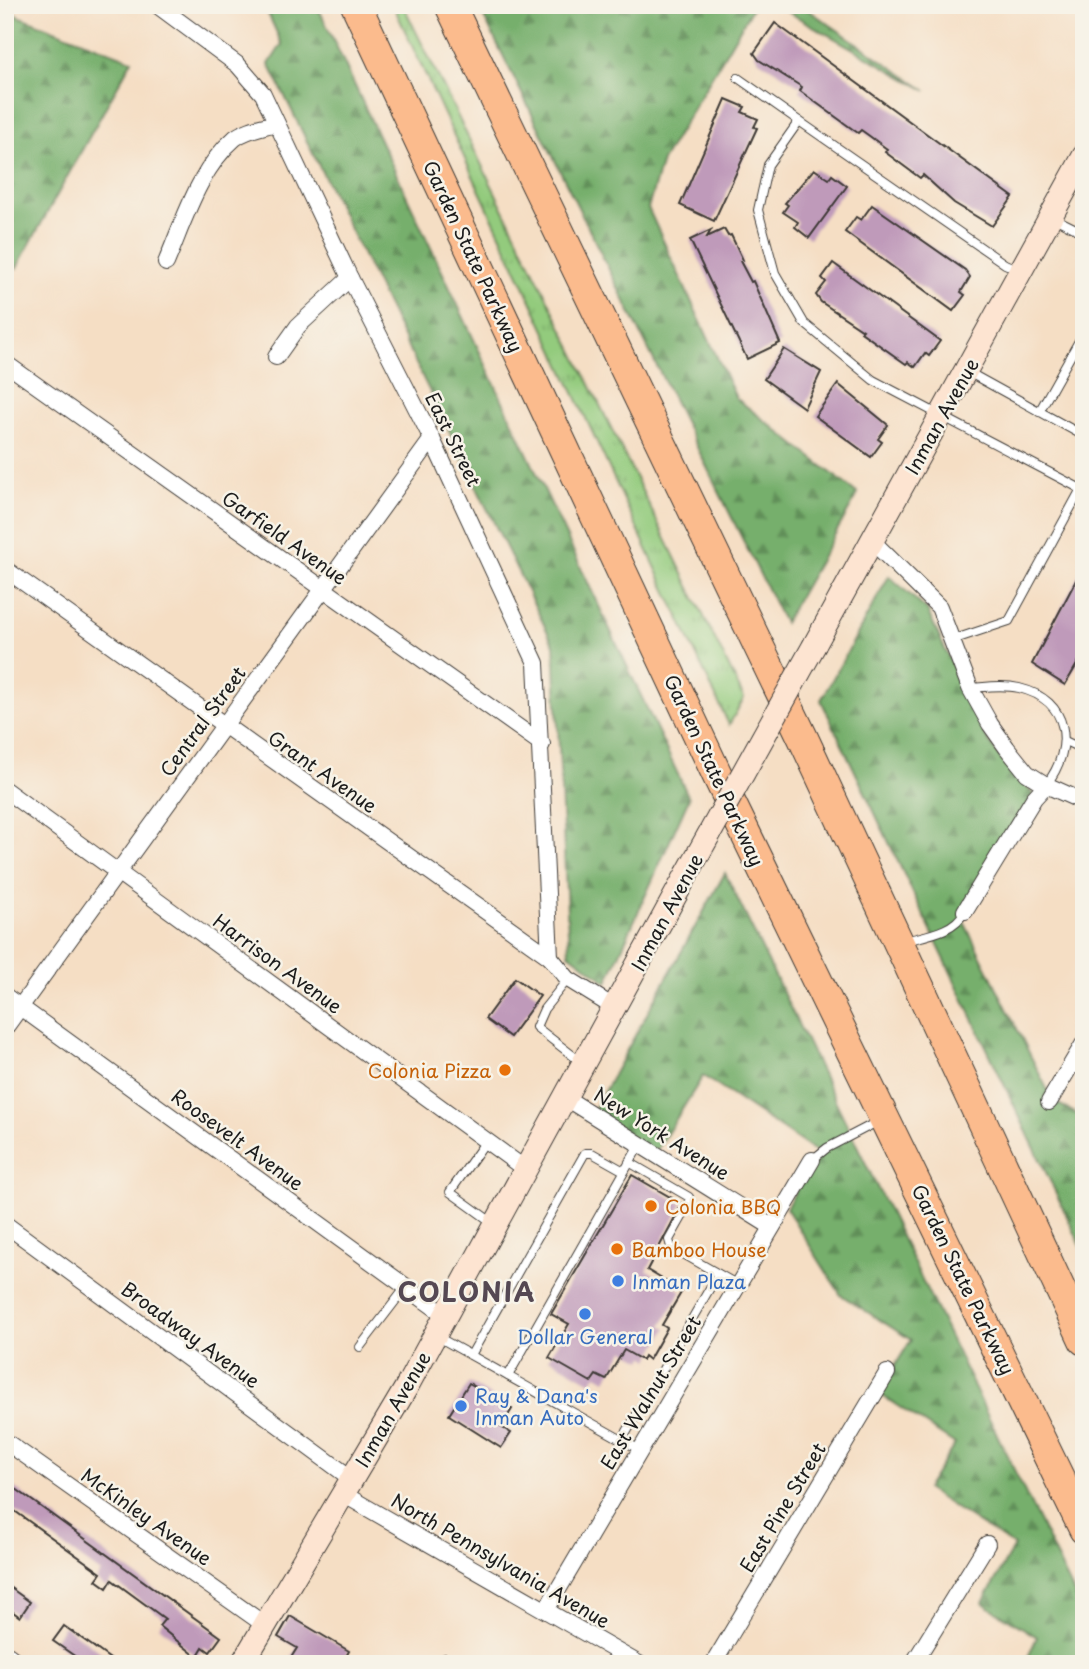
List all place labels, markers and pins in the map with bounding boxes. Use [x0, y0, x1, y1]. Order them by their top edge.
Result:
place label: Colonia Pizza [368, 1056, 491, 1084]
marker: Colonia Pizza [497, 1062, 513, 1078]
place label: Colonia BBQ [665, 1192, 781, 1220]
marker: Colonia BBQ [643, 1198, 659, 1214]
place label: Bamboo House [631, 1235, 767, 1263]
marker: Bamboo House [609, 1241, 625, 1257]
place label: Inman Plaza [632, 1267, 746, 1295]
marker: Inman Plaza [610, 1273, 626, 1289]
marker: Dollar General [577, 1306, 593, 1322]
place label: Dollar General [517, 1322, 653, 1350]
place label: Ray & Dana's Inman Auto [475, 1381, 598, 1431]
marker: Ray & Dana's Inman Auto [453, 1398, 469, 1414]

